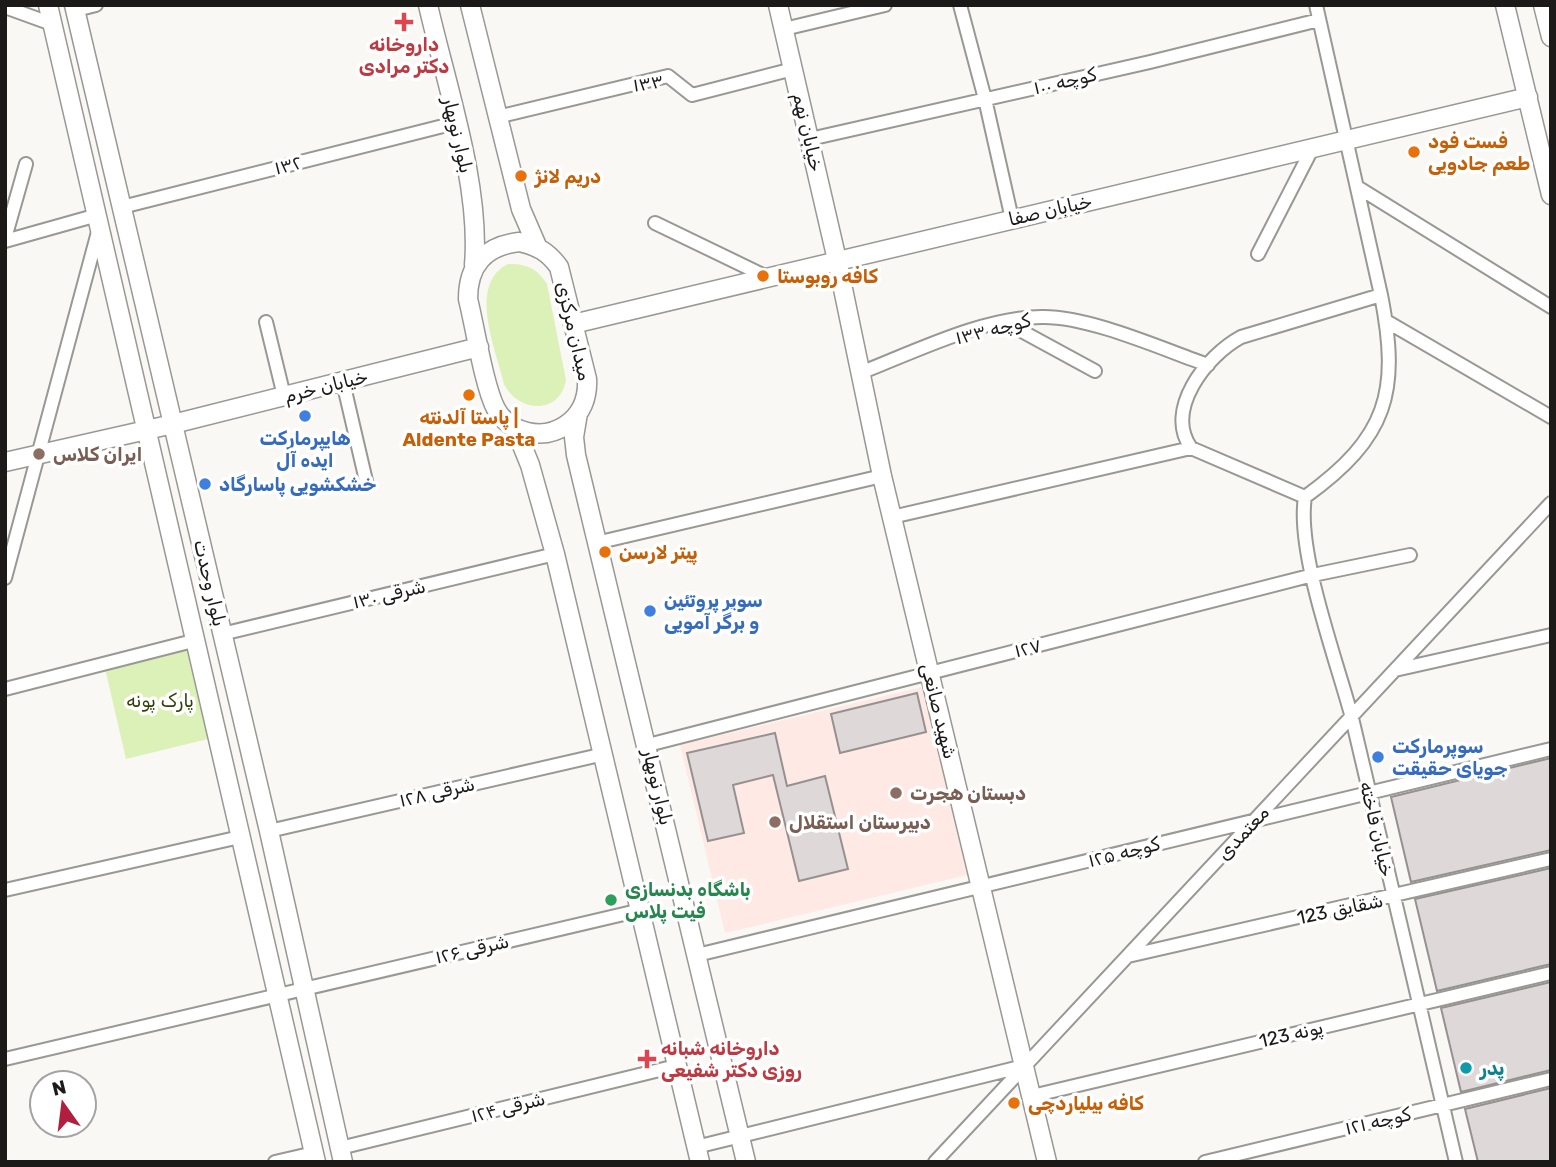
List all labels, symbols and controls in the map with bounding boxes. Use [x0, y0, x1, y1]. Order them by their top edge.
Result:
marker: داروخانه دکتر مرادی [396, 14, 412, 30]
place label: داروخانه دکتر مرادی [359, 33, 449, 78]
street label: کوچه ۱۰۰ [1031, 62, 1099, 99]
street label: ۱۳۳ [631, 69, 665, 97]
street label: خیابان نهم [787, 90, 828, 174]
street label: بلوار نوبهار [438, 94, 478, 175]
place label: فست فود طعم جادویی [1428, 130, 1530, 176]
marker: فست فود طعم جادویی [1406, 144, 1422, 160]
street label: ۱۳۲ [272, 151, 304, 179]
place label: دریم لانژ [534, 165, 601, 189]
marker: دریم لانژ [513, 168, 529, 184]
street label: خیابان صفا [1006, 189, 1094, 231]
place label: کافه روبوستا [777, 265, 878, 288]
marker: کافه روبوستا [755, 268, 771, 284]
street label: میدان مرکزی [551, 279, 597, 383]
street label: کوچه ۱۳۳ [953, 308, 1033, 349]
street label: خیابان خرم [282, 365, 370, 408]
marker: پاستا آلدنته | Aldente Pasta [461, 387, 477, 403]
place label: پاستا آلدنته | Aldente Pasta [402, 406, 536, 451]
marker: هایپرمارکت ایده آل [297, 408, 313, 424]
place label: هایپرمارکت ایده آل [259, 427, 351, 472]
place label: ایران کلاس [53, 443, 142, 466]
marker: ایران کلاس [31, 446, 47, 462]
place label: خشکشویی پاسارگاد [219, 473, 377, 498]
marker: خشکشویی پاسارگاد [197, 476, 213, 492]
street label: بلوار وحدت [189, 537, 231, 629]
place label: پیتر لارسن [619, 541, 698, 566]
marker: پیتر لارسن [597, 544, 613, 560]
street label: ۱۳۰ شرقی [350, 574, 428, 614]
place label: سوپر پروتئین و برگر آمویی [664, 589, 763, 634]
marker: سوپر پروتئین و برگر آمویی [642, 603, 658, 619]
street label: ۱۲۷ [1012, 634, 1044, 662]
street label: شهید صانعی [916, 661, 962, 761]
park label: پارک پونه [126, 689, 194, 714]
place label: سوپرمارکت جویای حقیقت [1392, 735, 1508, 780]
street label: بلوار نوبهار [638, 746, 678, 827]
marker: سوپرمارکت جویای حقیقت [1370, 749, 1386, 765]
street label: ۱۲۸ شرقی [397, 772, 477, 812]
street label: خیابان فاخته [1355, 779, 1399, 879]
place label: دبستان هجرت [910, 782, 1026, 805]
marker: دبستان هجرت [888, 785, 904, 801]
street label: معتمدی [1212, 801, 1274, 865]
place label: دبیرستان استقلال [789, 811, 931, 834]
marker: دبیرستان استقلال [767, 814, 783, 830]
street label: کوچه ۱۲۵ [1086, 832, 1163, 872]
place label: باشگاه بدنسازی فیت پلاس [625, 878, 751, 925]
street label: 123 شقایق [1295, 889, 1385, 929]
marker: باشگاه بدنسازی فیت پلاس [603, 892, 619, 908]
street label: ۱۲۶ شرقی [433, 929, 511, 969]
street label: 123 پونه [1257, 1015, 1326, 1054]
place label: داروخانه شبانه روزی دکتر شفیعی [661, 1037, 802, 1082]
marker: داروخانه شبانه روزی دکتر شفیعی [639, 1051, 655, 1067]
place label: پدر [1479, 1057, 1504, 1082]
marker: پدر [1458, 1060, 1474, 1076]
north arrow [28, 1069, 98, 1139]
text: N [50, 1075, 68, 1101]
street label: ۱۲۴ شرقی [469, 1087, 547, 1127]
place label: کافه بیلیاردچی [1028, 1092, 1144, 1115]
marker: کافه بیلیاردچی [1006, 1095, 1022, 1111]
street label: کوچه ۱۲۱ [1343, 1102, 1414, 1140]

